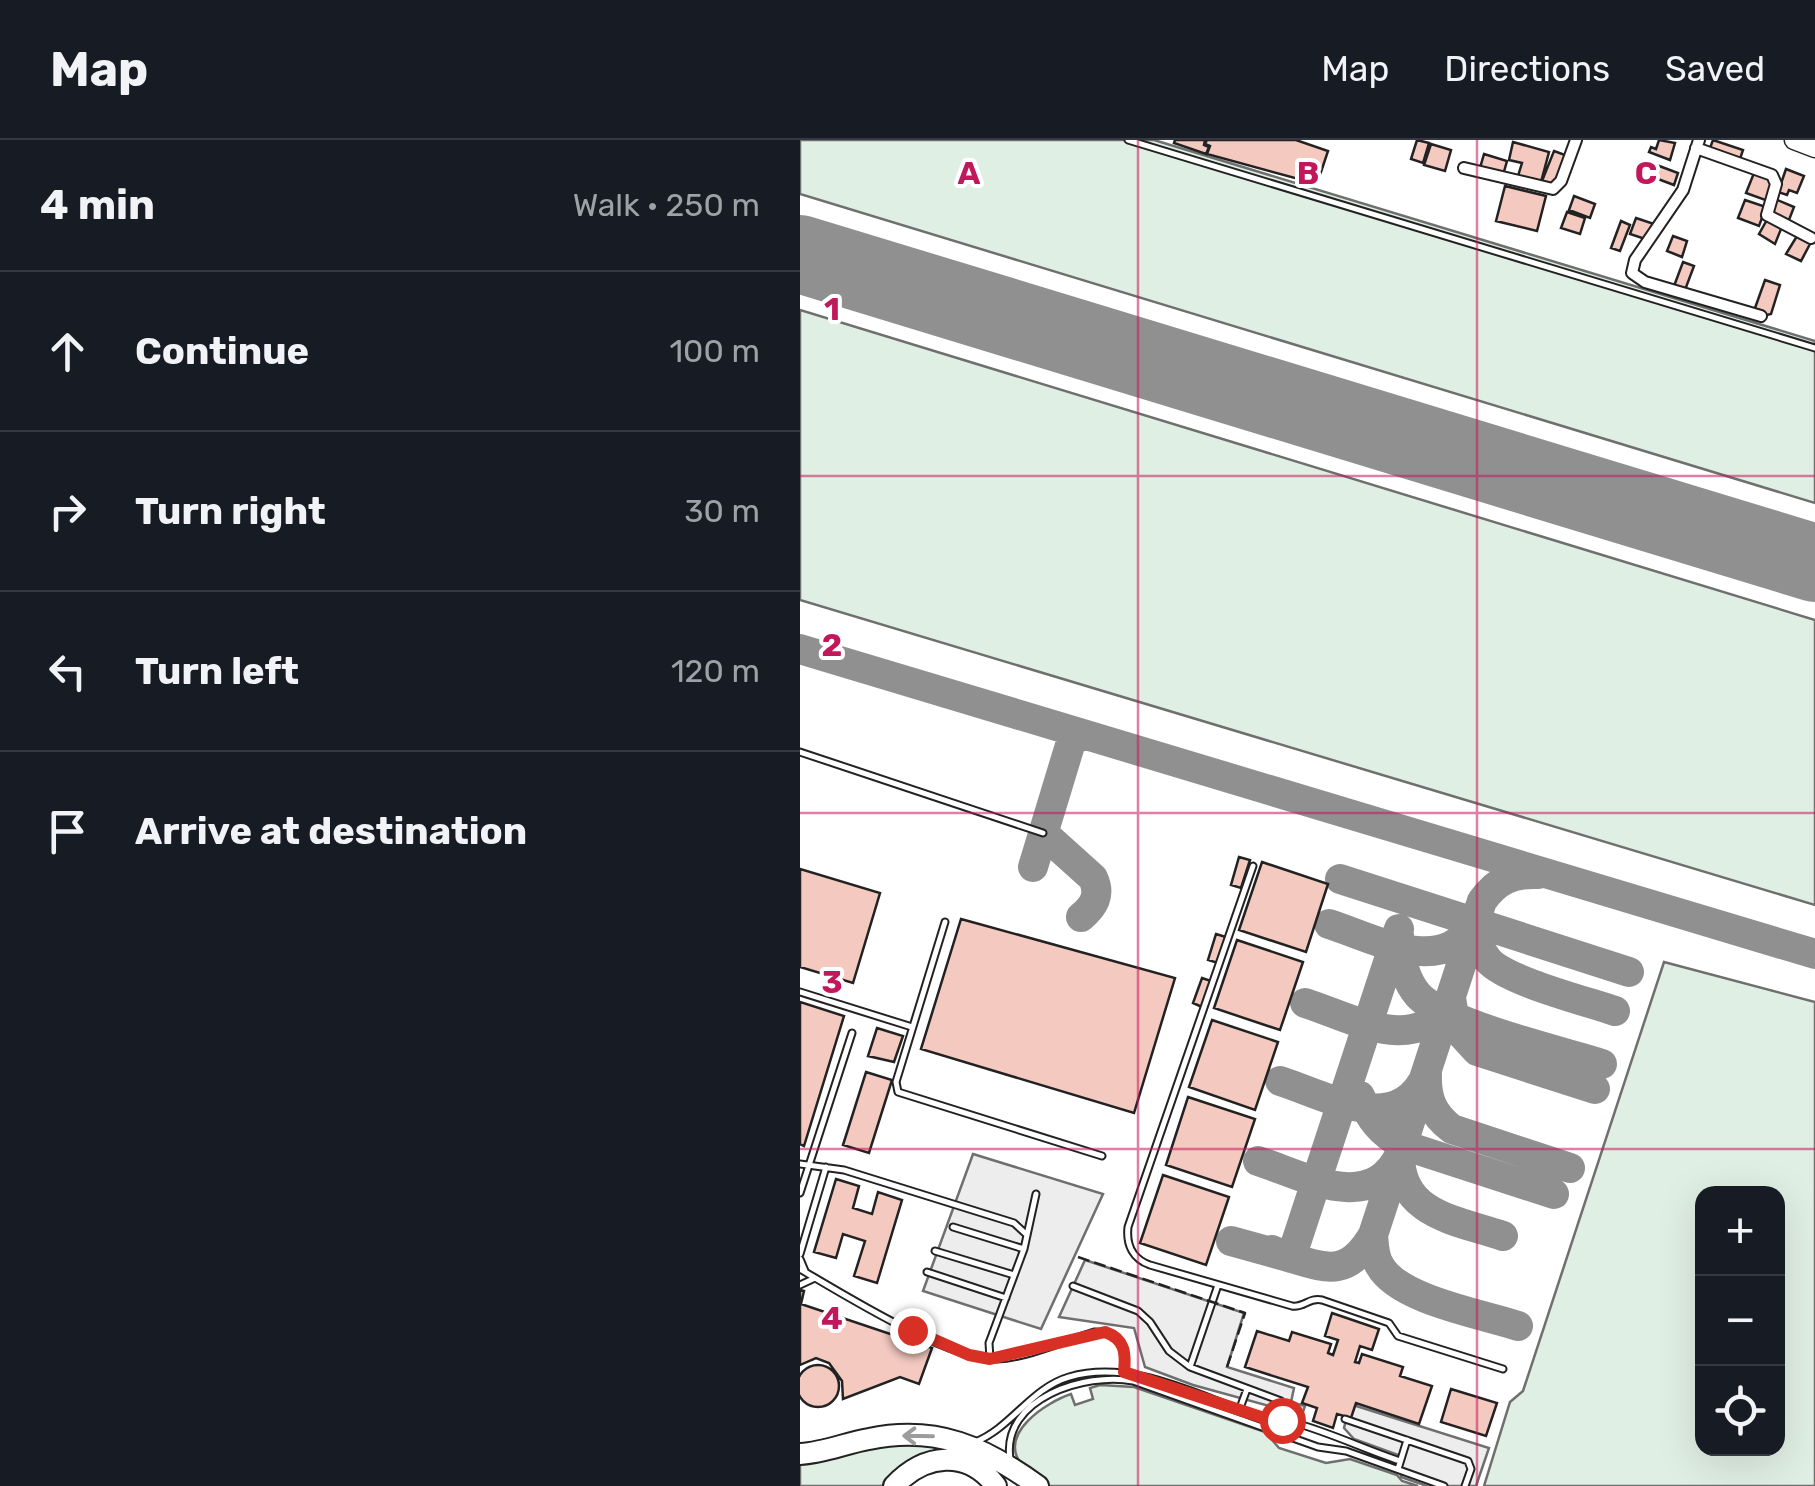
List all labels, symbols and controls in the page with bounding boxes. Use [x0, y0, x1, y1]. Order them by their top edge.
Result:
text: Map [50, 41, 148, 98]
text: Map [1321, 48, 1389, 90]
text: Directions [1444, 48, 1610, 90]
text: Saved [1665, 48, 1765, 90]
text: A [958, 154, 981, 192]
text: B [1297, 154, 1319, 192]
text: C [1635, 154, 1657, 192]
text: 4 min [40, 180, 155, 230]
text: Walk · 250 m [573, 186, 760, 224]
text: 1 [824, 290, 840, 328]
icon: ahead [40, 324, 95, 379]
text: Continue [135, 328, 309, 374]
text: 100 m [669, 332, 760, 370]
icon: right [40, 484, 95, 539]
text: Turn right [135, 488, 326, 534]
text: 30 m [684, 492, 760, 530]
text: 2 [822, 626, 842, 664]
icon: left [40, 644, 95, 699]
text: Turn left [135, 648, 299, 694]
text: 120 m [671, 652, 760, 690]
icon: arrive [40, 804, 95, 859]
text: Arrive at destination [135, 808, 527, 854]
text: 3 [821, 963, 843, 1001]
map controls [1695, 1186, 1785, 1456]
button: + [1695, 1186, 1785, 1276]
button: − [1695, 1276, 1785, 1366]
text: 4 [821, 1299, 843, 1337]
route end [890, 1308, 936, 1354]
button: locate [1695, 1366, 1785, 1456]
route start [1260, 1398, 1306, 1444]
one-way arrow [903, 1426, 935, 1445]

